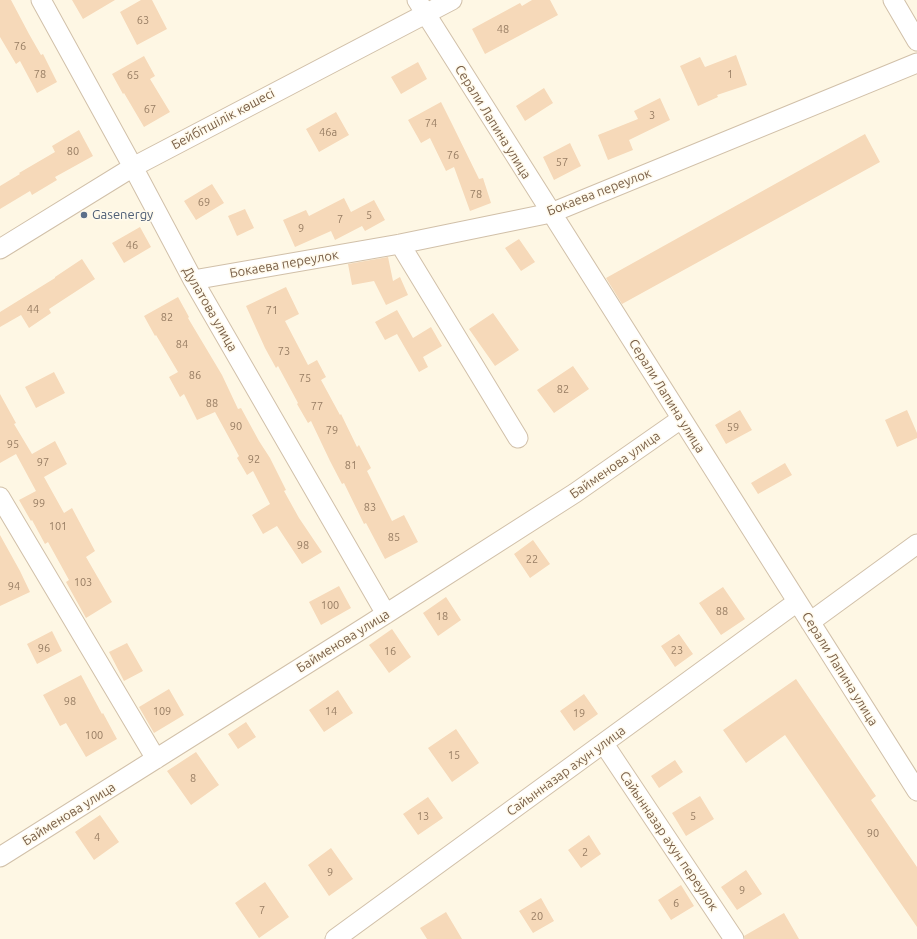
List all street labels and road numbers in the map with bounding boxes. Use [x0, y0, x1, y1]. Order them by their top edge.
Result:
street label: Серали Лапина улица [452, 62, 534, 182]
street label: Бейбітшілік көшесі [169, 85, 277, 153]
street label: Бокаева переулок [545, 165, 653, 219]
street label: Бокаева переулок [228, 247, 340, 281]
street label: Дулатова улица [179, 264, 241, 354]
street label: Серали Лапина улица [626, 336, 708, 456]
street label: Байменова улица [567, 428, 663, 502]
street label: Байменова улица [294, 606, 392, 676]
street label: Серали Лапина улица [799, 609, 881, 729]
street label: Сайынназар ахун улица [504, 723, 628, 819]
street label: Сайынназар ахун переулок [616, 768, 722, 914]
street label: Байменова улица [20, 779, 118, 849]

